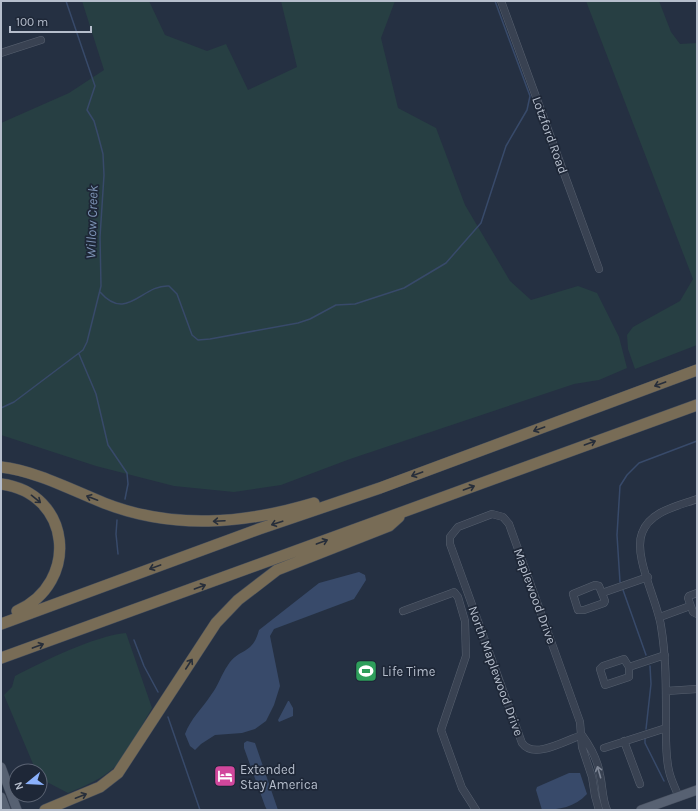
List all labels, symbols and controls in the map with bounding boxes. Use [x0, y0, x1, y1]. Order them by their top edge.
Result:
scale bar [10, 8, 91, 34]
text: 100 m [16, 15, 48, 29]
street label: Lotzford Road [529, 94, 571, 176]
water label: Willow Creek [82, 184, 102, 259]
one-way arrow [655, 380, 667, 388]
one-way arrow [533, 426, 545, 434]
one-way arrow [584, 439, 596, 447]
one-way arrow [411, 471, 423, 479]
one-way arrow [462, 484, 474, 492]
one-way arrow [87, 494, 99, 502]
one-way arrow [31, 495, 42, 503]
one-way arrow [213, 518, 226, 525]
one-way arrow [270, 520, 283, 527]
one-way arrow [315, 537, 327, 545]
street label: Maplewood Drive [511, 546, 559, 646]
one-way arrow [149, 564, 161, 572]
one-way arrow [194, 582, 206, 590]
street label: North Maplewood Drive [465, 604, 527, 738]
one-way arrow [31, 641, 43, 649]
sports icon: Life Time [353, 658, 379, 684]
one-way arrow [185, 659, 193, 670]
place label: Life Time [382, 664, 436, 679]
place label: Extended Stay America [240, 762, 318, 792]
north arrow [8, 763, 48, 803]
hotel icon: Extended Stay America [212, 763, 238, 789]
one-way arrow [595, 766, 602, 779]
text: N [12, 780, 26, 792]
one-way arrow [75, 791, 87, 799]

